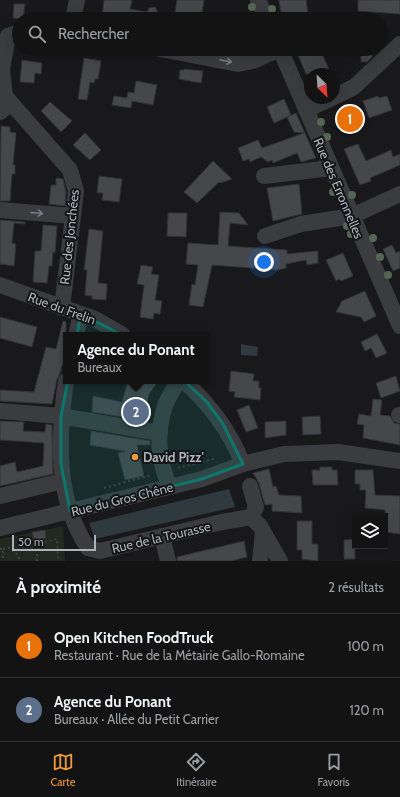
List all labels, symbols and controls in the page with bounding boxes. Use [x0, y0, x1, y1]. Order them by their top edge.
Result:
search box [12, 12, 388, 56]
icon: search [26, 23, 48, 45]
text: Rechercher [58, 25, 129, 43]
one-way arrow [219, 58, 232, 66]
north arrow [304, 68, 340, 104]
pin: 1 [337, 104, 363, 134]
street label: Rue des Erronnelles [311, 135, 368, 241]
street label: Rue des Jonchées [56, 188, 82, 285]
one-way arrow [30, 209, 43, 216]
your location [254, 252, 274, 272]
street label: Rue du Frelin [26, 288, 98, 328]
popup [63, 332, 209, 384]
text: Agence du Ponant [77, 341, 195, 359]
text: Bureaux [77, 359, 122, 375]
pin: 2 [123, 397, 149, 427]
place label: David Pizz' [143, 449, 204, 465]
marker: David Pizz' [130, 452, 140, 462]
street label: Rue du Gros Chêne [69, 478, 175, 519]
map controls [352, 513, 388, 549]
button: layers [352, 513, 388, 549]
street label: Rue de la Tourasse [110, 518, 212, 556]
scale bar [12, 533, 96, 552]
text: 50 m [18, 535, 44, 549]
text: À proximité [16, 577, 101, 597]
text: 2 résultats [328, 579, 384, 595]
text: Open Kitchen FoodTruck [54, 629, 214, 647]
text: 1 [27, 638, 31, 654]
text: 100 m [347, 638, 384, 654]
text: Restaurant · Rue de la Métairie Gallo-Romaine [54, 647, 305, 663]
text: Agence du Ponant [54, 693, 171, 711]
text: 2 [26, 702, 32, 718]
text: 120 m [350, 702, 384, 718]
text: Bureaux · Allée du Petit Carrier [54, 711, 219, 727]
tab: Carte [50, 751, 75, 789]
tab: Itinéraire [176, 751, 217, 789]
tab: Favoris [318, 751, 350, 789]

